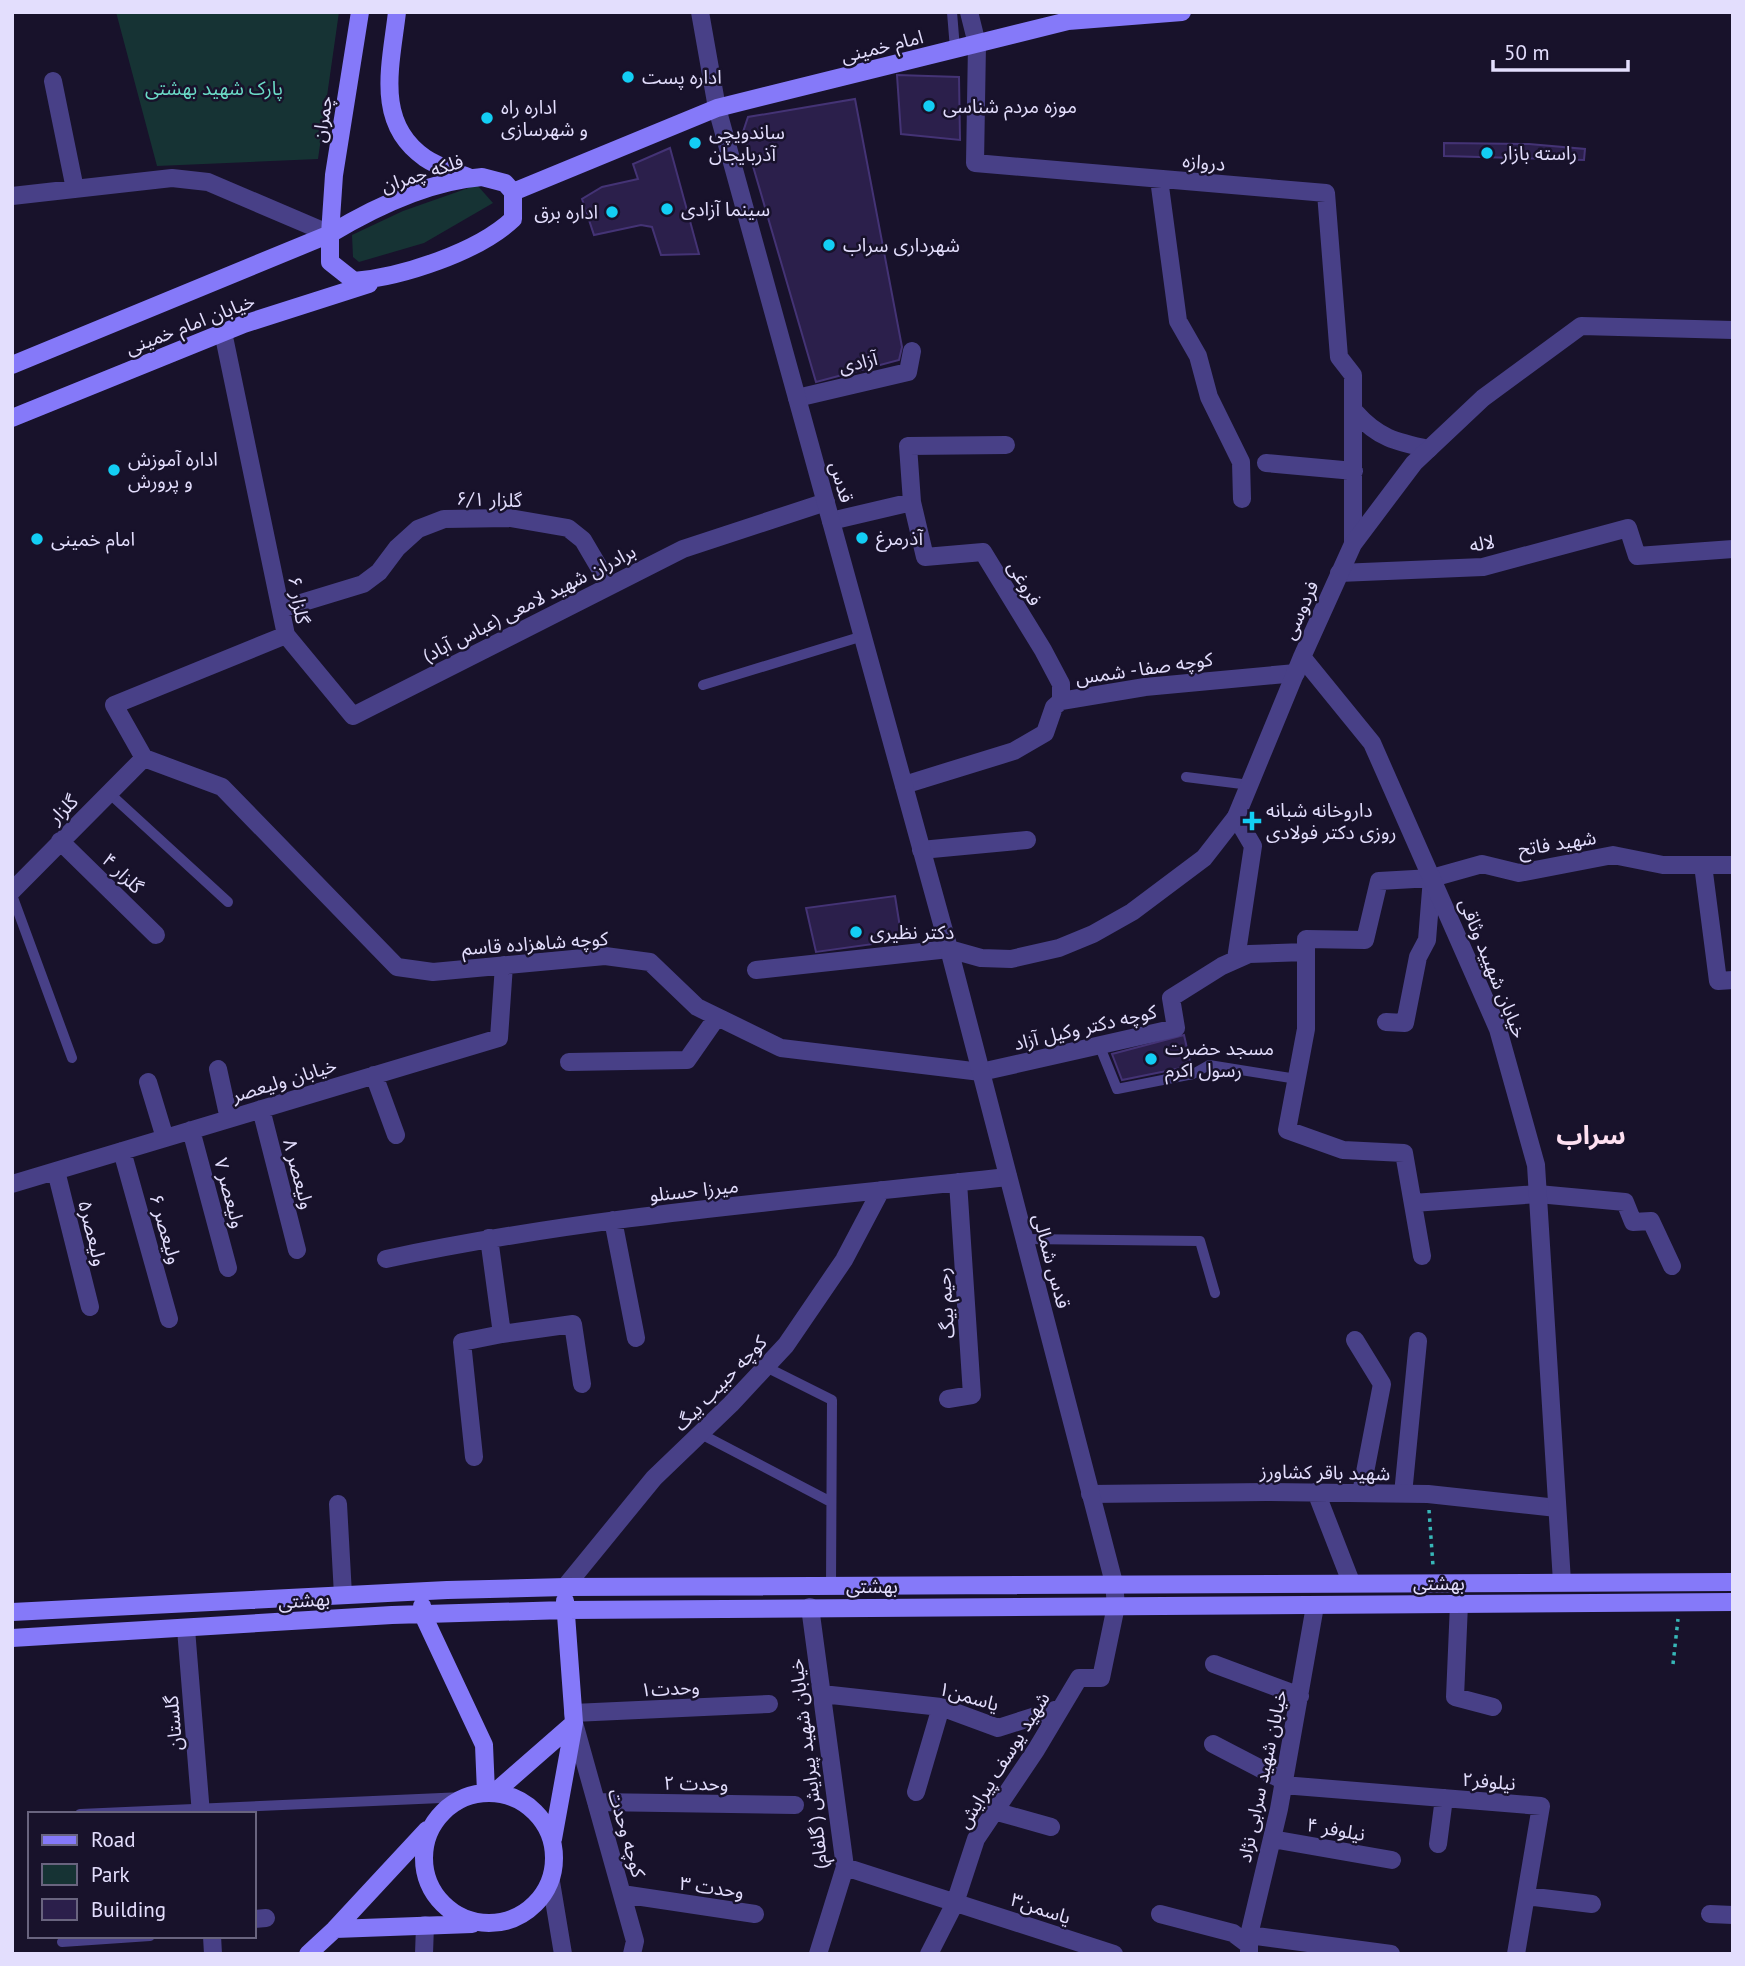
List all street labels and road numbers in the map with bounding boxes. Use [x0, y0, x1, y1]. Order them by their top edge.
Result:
street label: امام خمینی [838, 24, 926, 71]
street label: چمران [306, 94, 339, 144]
street label: فلکه چمران [378, 148, 466, 199]
street label: دروازه [1182, 148, 1226, 176]
street label: خیابان امام خمینی [122, 288, 259, 362]
street label: آزادی [836, 346, 881, 378]
street label: قدس [825, 459, 859, 505]
street label: گلزار ۶/۱ [456, 486, 523, 512]
street label: لاله [1467, 529, 1497, 557]
street label: برادران شهید لامعی (عباس آباد) [418, 539, 640, 667]
street label: فروغی [1003, 556, 1047, 610]
street label: گلزار ۶ [283, 574, 315, 627]
street label: فردوسی [1276, 577, 1324, 643]
street label: کوچه صفا - شمس [1074, 646, 1215, 691]
street label: گلزار [42, 788, 84, 830]
street label: شهید فاتح [1516, 825, 1598, 864]
street label: گلزار ۴ [97, 848, 149, 899]
street label: خیابان شهیید وثاقی [1454, 895, 1532, 1041]
street label: کوچه شاهزاده قاسم [461, 926, 610, 963]
street label: کوچه دکتر وکیل آزاد [1011, 999, 1160, 1056]
street label: خیابان ولیعصر [228, 1053, 339, 1108]
street label: ولیعصر ۸ [278, 1136, 320, 1212]
street label: ولیعصر ۷ [209, 1155, 251, 1231]
street label: میرزا حسنلو [648, 1173, 740, 1207]
street label: ولیعصر ۶ [145, 1191, 187, 1267]
street label: ولیعصر۵ [73, 1198, 113, 1268]
street label: قدس شمالی [1028, 1211, 1076, 1311]
street label: رحیم بیگ [931, 1267, 962, 1339]
street label: کوچه حبیب بیگ [668, 1329, 773, 1437]
street label: شهید باقر کشاورز [1259, 1459, 1390, 1485]
street label: بهشتی [1413, 1571, 1465, 1595]
street label: بهشتی [846, 1574, 898, 1598]
street label: بهشتی [277, 1586, 331, 1614]
street label: خیابان شهید پیرایش ( گلفام) [783, 1657, 836, 1871]
street label: وحدت۱ [640, 1674, 700, 1702]
street label: یاسمن۱ [936, 1676, 1002, 1716]
street label: شهید یوسف پیرایش [951, 1687, 1056, 1833]
street label: خیابان شهید سرابی نژاد [1232, 1688, 1292, 1864]
street label: گلستان [159, 1693, 187, 1752]
street label: نیلوفر۲ [1461, 1767, 1517, 1795]
street label: وحدت ۲ [663, 1770, 729, 1796]
street label: کوچه وحدت [602, 1786, 651, 1881]
street label: نیلوفر ۴ [1305, 1812, 1367, 1846]
street label: وحدت ۳ [678, 1871, 746, 1903]
street label: یاسمن۳ [1008, 1887, 1074, 1929]

